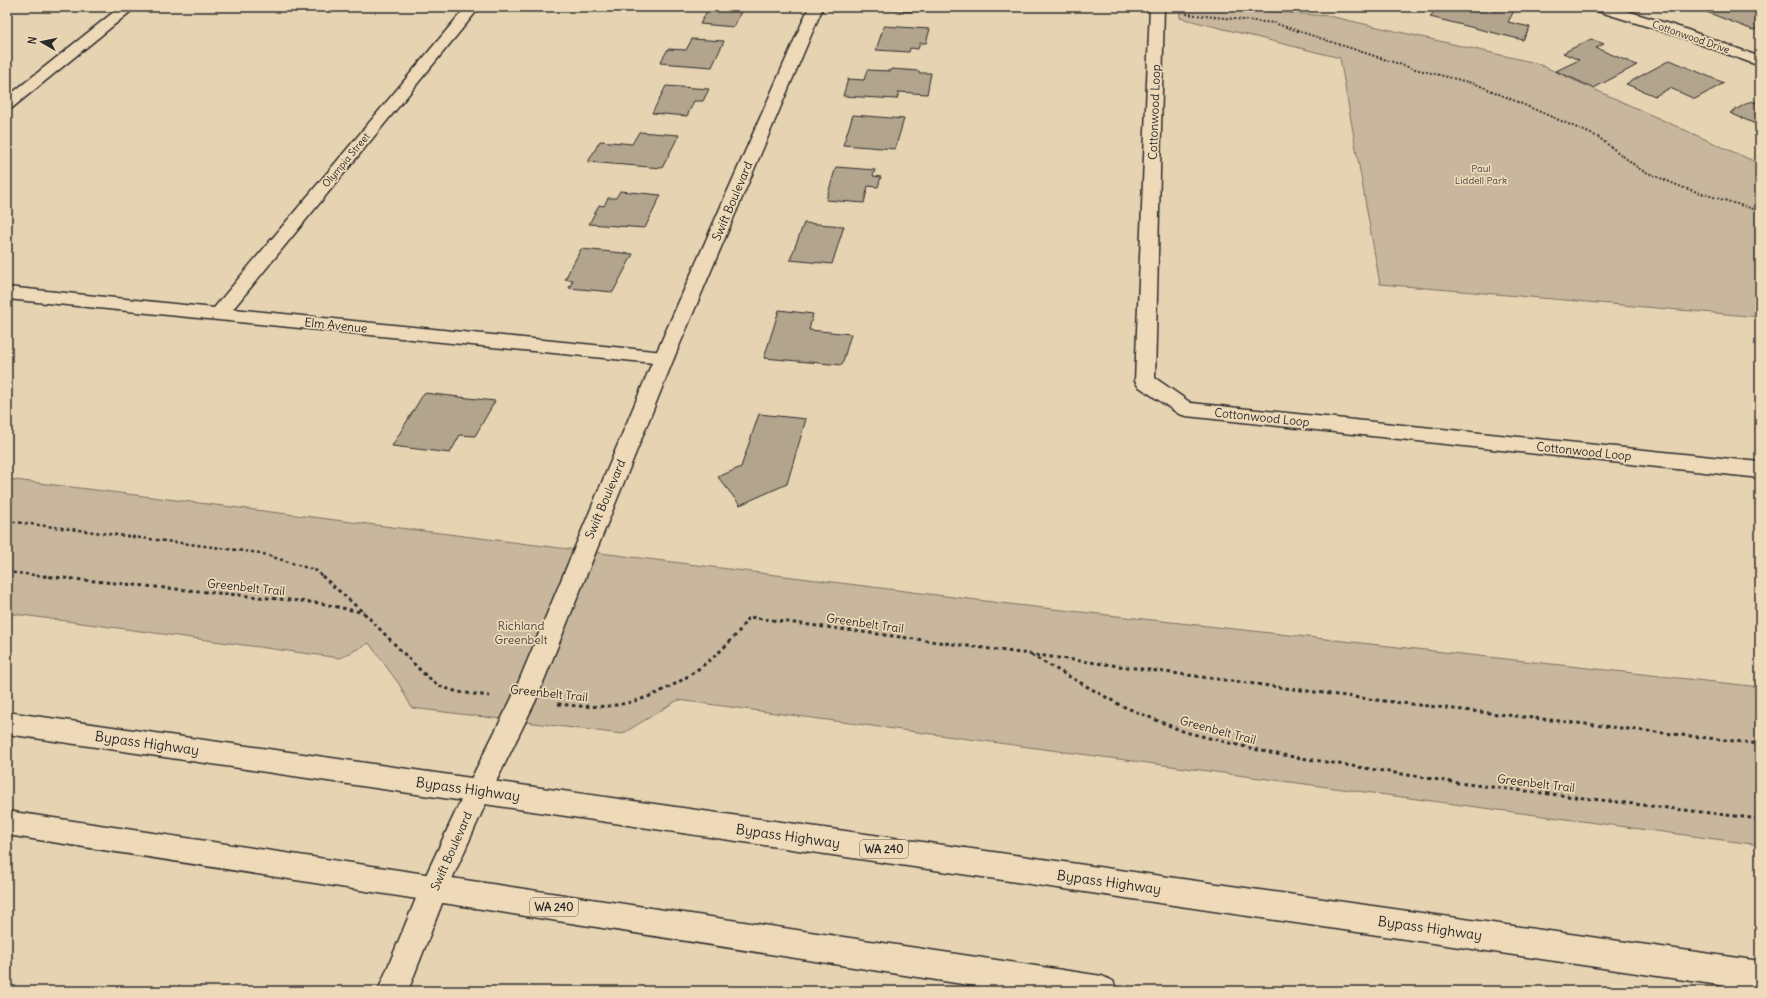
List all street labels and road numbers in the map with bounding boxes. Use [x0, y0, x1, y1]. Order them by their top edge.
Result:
street label: Cottonwood Drive [1651, 18, 1731, 56]
street label: Cottonwood Loop [1145, 64, 1163, 160]
street label: Olympia Street [319, 130, 373, 190]
street label: Swift Boulevard [709, 159, 755, 243]
street label: Elm Avenue [304, 314, 368, 336]
street label: Cottonwood Loop [1214, 405, 1311, 429]
street label: Cottonwood Loop [1536, 439, 1633, 463]
street label: Swift Boulevard [582, 457, 628, 541]
street label: Greenbelt Trail [206, 575, 286, 599]
street label: Greenbelt Trail [825, 610, 905, 636]
street label: Greenbelt Trail [509, 681, 589, 705]
street label: Greenbelt Trail [1178, 713, 1258, 747]
street label: Bypass Highway [94, 727, 200, 759]
street label: Greenbelt Trail [1496, 771, 1576, 795]
street label: Bypass Highway [415, 773, 521, 805]
street label: Swift Boulevard [427, 809, 475, 893]
street label: Bypass Highway [735, 820, 841, 852]
road number: WA 240 [860, 840, 908, 858]
street label: Bypass Highway [1056, 866, 1162, 898]
road number: WA 240 [530, 898, 578, 916]
street label: Bypass Highway [1377, 912, 1483, 944]

